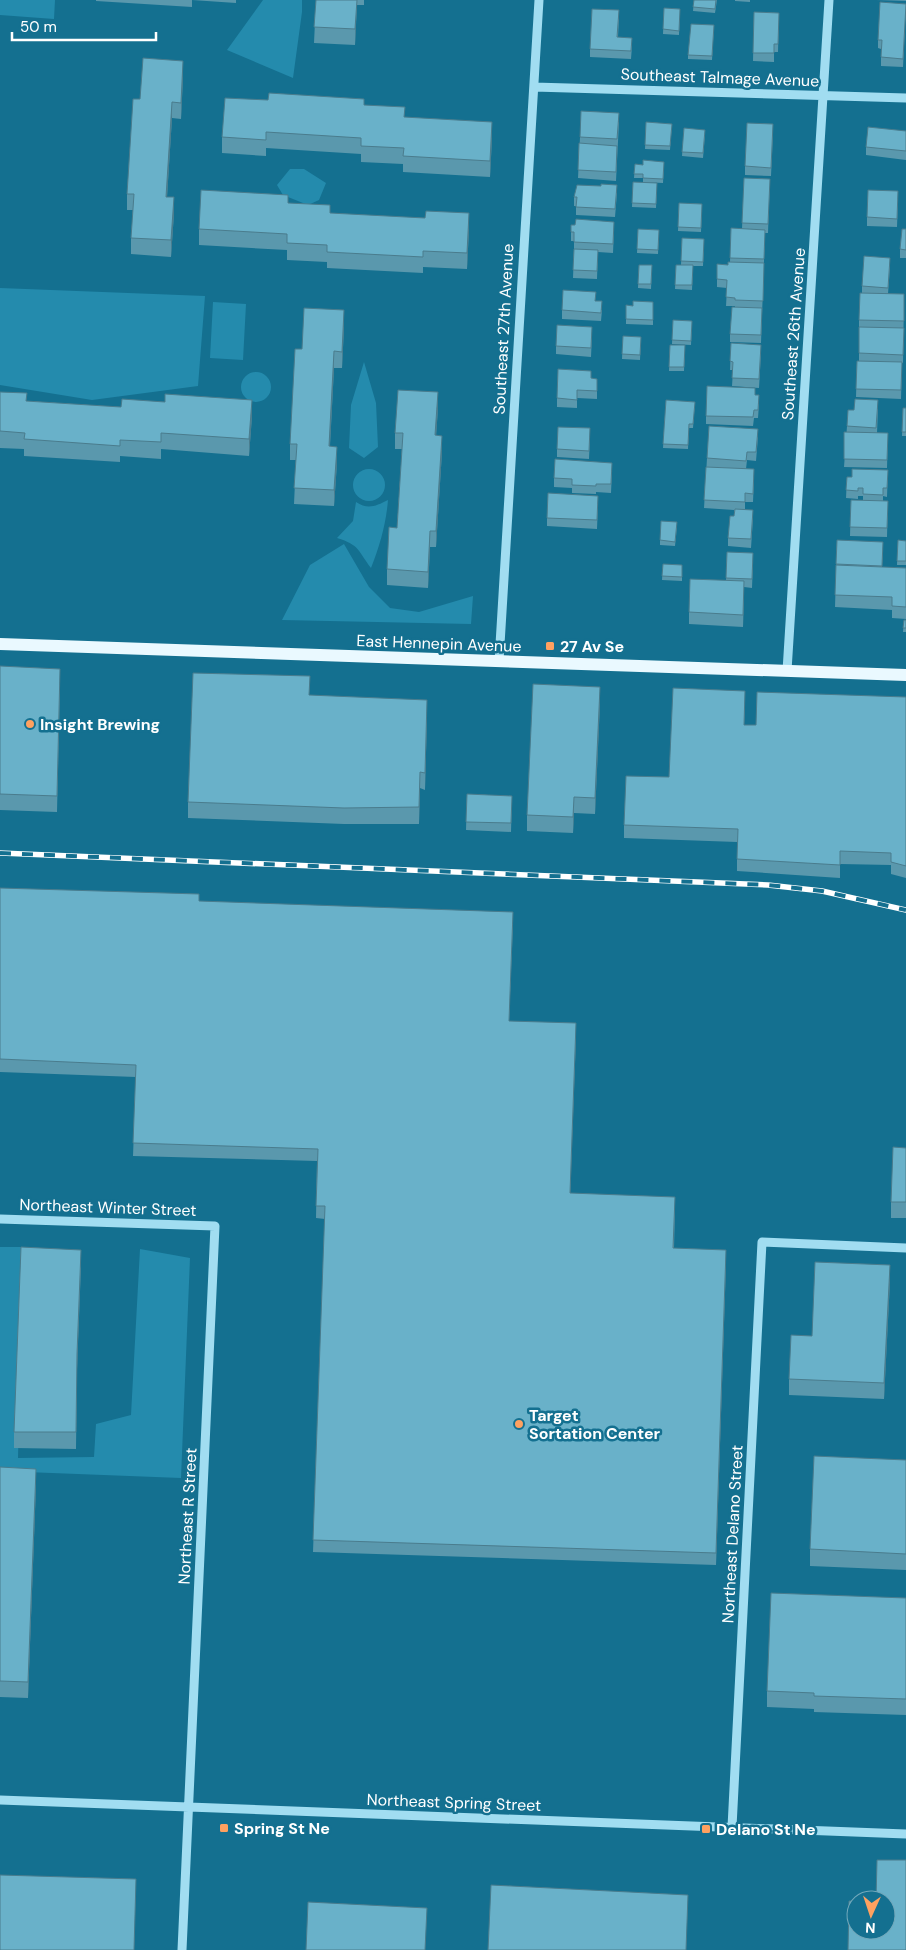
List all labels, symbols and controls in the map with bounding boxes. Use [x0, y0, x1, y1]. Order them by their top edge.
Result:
scale bar [12, 10, 156, 42]
text: 50 m [20, 17, 57, 37]
street label: Southeast Talmage Avenue [620, 64, 820, 91]
street label: Southeast 27th Avenue [489, 243, 518, 415]
street label: Southeast 26th Avenue [777, 247, 810, 421]
street label: East Hennepin Avenue [356, 630, 522, 657]
place label: 27 Av Se [560, 636, 624, 657]
marker: 27 Av Se [544, 640, 556, 652]
place label: Insight Brewing [40, 714, 160, 735]
marker: Insight Brewing [24, 718, 36, 730]
street label: Northeast Winter Street [19, 1194, 197, 1221]
place label: Target Sortation Center [529, 1405, 661, 1444]
marker: Target Sortation Center [513, 1418, 525, 1430]
street label: Northeast Delano Street [717, 1444, 748, 1624]
street label: Northeast R Street [173, 1447, 202, 1585]
street label: Northeast Spring Street [366, 1789, 542, 1816]
place label: Spring St Ne [234, 1818, 330, 1839]
place label: Delano St Ne [716, 1819, 816, 1840]
marker: Spring St Ne [218, 1822, 230, 1834]
marker: Delano St Ne [700, 1823, 712, 1835]
north arrow [846, 1890, 896, 1940]
text: N [865, 1919, 876, 1937]

